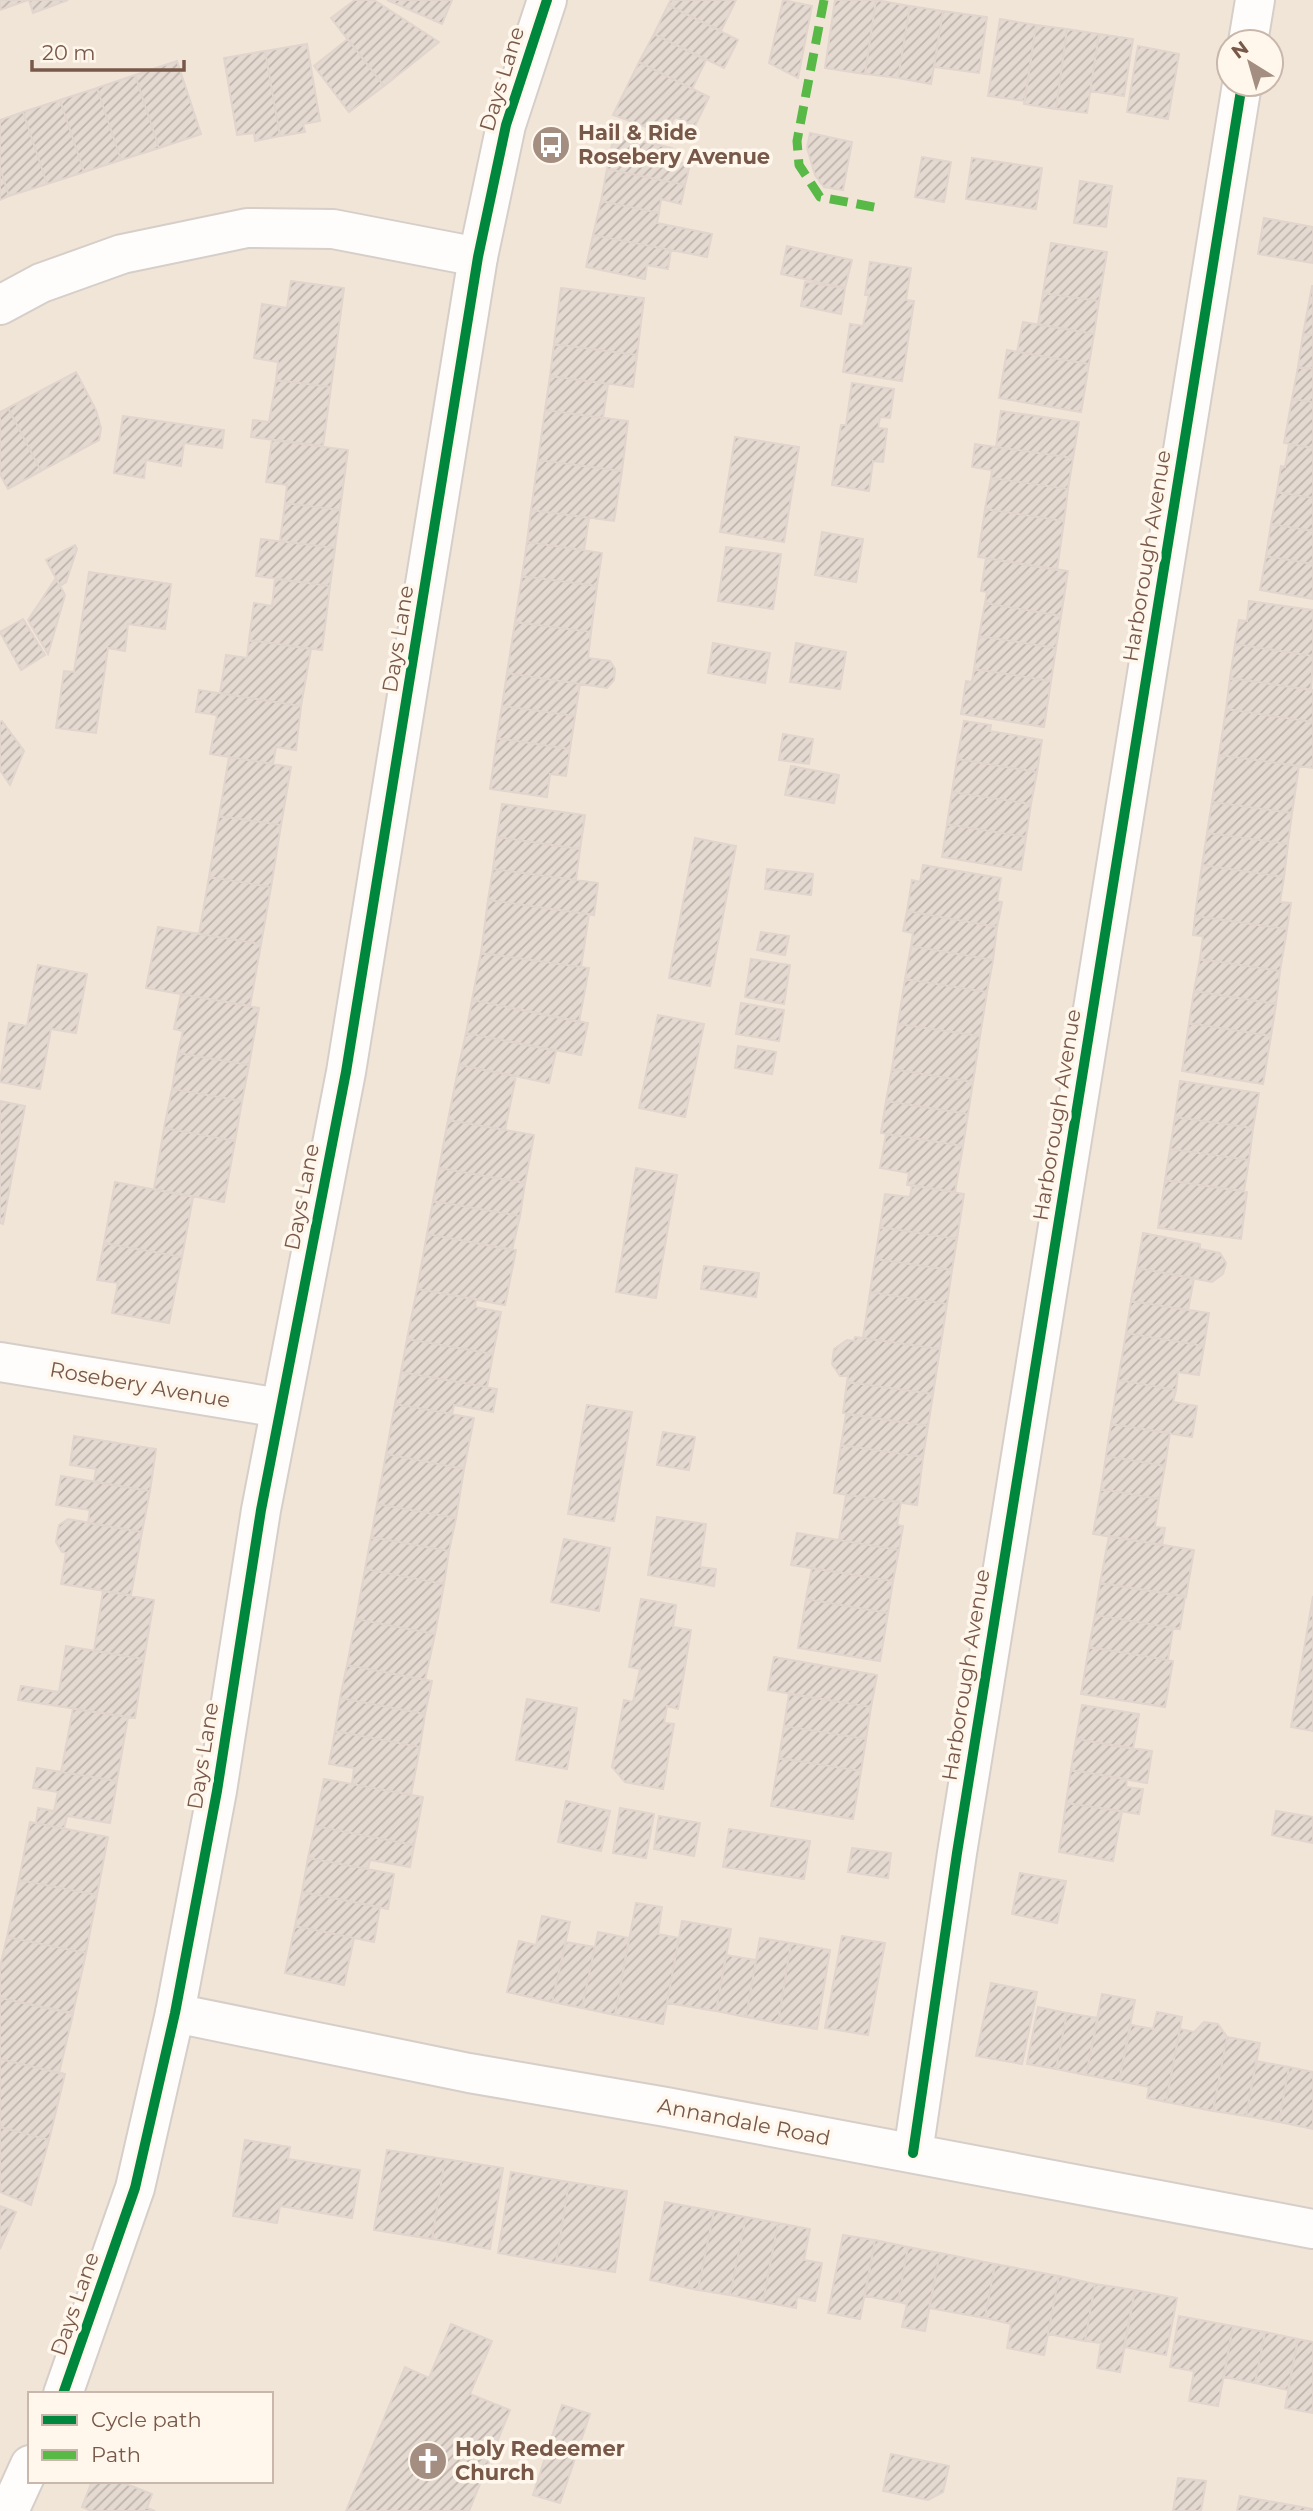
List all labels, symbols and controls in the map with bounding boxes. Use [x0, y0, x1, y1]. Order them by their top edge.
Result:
street label: Days Lane [474, 24, 529, 134]
scale bar [32, 28, 184, 72]
north arrow [1215, 28, 1285, 98]
text: N [1227, 36, 1253, 64]
text: 20 m [42, 40, 96, 65]
place label: Hail & Ride Rosebery Avenue [578, 120, 770, 169]
bus stop icon: Hail & Ride Rosebery Avenue [530, 124, 572, 166]
street label: Harborough Avenue [1117, 448, 1176, 664]
street label: Days Lane [377, 584, 418, 694]
street label: Harborough Avenue [1027, 1007, 1086, 1223]
street label: Days Lane [279, 1142, 324, 1252]
street label: Rosebery Avenue [48, 1356, 232, 1413]
street label: Harborough Avenue [936, 1567, 995, 1783]
street label: Days Lane [182, 1701, 223, 1811]
street label: Annandale Road [656, 2093, 833, 2151]
street label: Days Lane [45, 2249, 104, 2359]
legend [28, 2392, 273, 2483]
text: Cycle path [91, 2407, 202, 2432]
place label: Holy Redeemer Church [455, 2436, 625, 2485]
church icon: Holy Redeemer Church [407, 2440, 449, 2482]
text: Path [91, 2442, 141, 2467]

